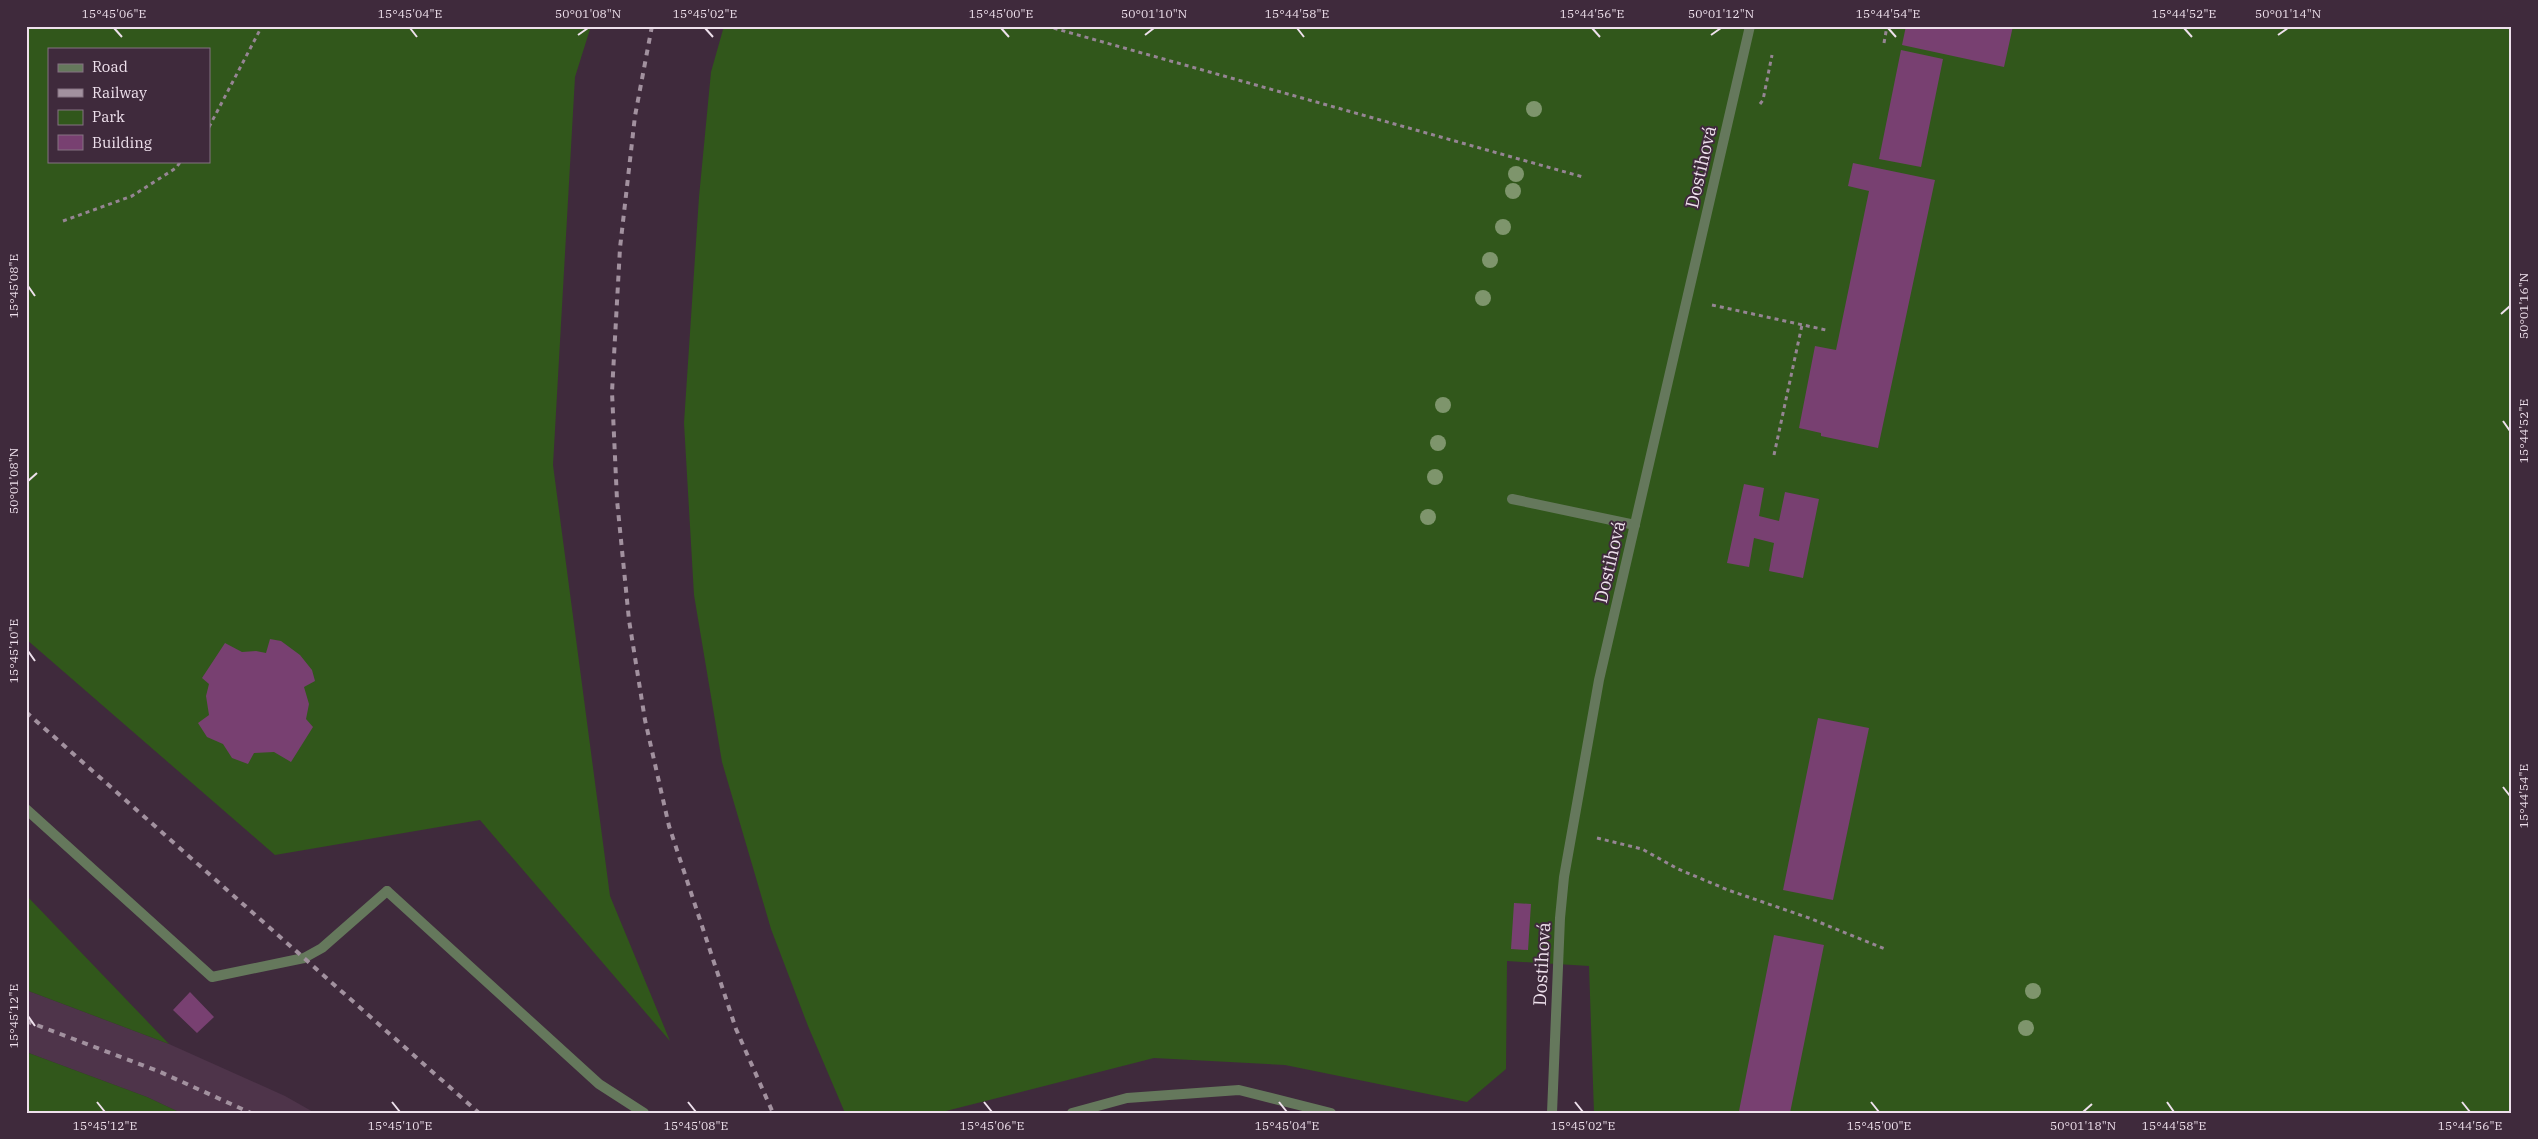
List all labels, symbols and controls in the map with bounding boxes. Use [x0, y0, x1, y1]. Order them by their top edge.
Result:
text: 15°45'06"E [82, 6, 146, 21]
text: 15°45'04"E [378, 6, 442, 21]
text: 50°01'08"N [555, 6, 621, 21]
text: 15°45'02"E [673, 6, 737, 21]
text: 15°45'00"E [969, 6, 1033, 21]
text: 50°01'10"N [1121, 6, 1187, 21]
text: 15°44'58"E [1265, 6, 1329, 21]
text: 15°44'56"E [1560, 6, 1624, 21]
text: 50°01'12"N [1688, 6, 1754, 21]
text: 15°44'54"E [1856, 6, 1920, 21]
text: 15°44'52"E [2152, 6, 2216, 21]
text: 50°01'14"N [2255, 6, 2321, 21]
legend [48, 48, 210, 162]
text: Road [92, 57, 128, 76]
text: Railway [92, 83, 147, 102]
text: Park [92, 107, 125, 126]
street label: Dostihová [1680, 123, 1721, 210]
text: Building [92, 133, 152, 152]
text: 15°45'08"E [6, 254, 21, 318]
text: 50°01'16"N [2516, 273, 2531, 339]
text: 15°44'52"E [2516, 399, 2531, 463]
text: 50°01'08"N [6, 448, 21, 514]
street label: Dostihová [1589, 518, 1630, 605]
text: 15°45'10"E [6, 619, 21, 683]
text: 15°44'54"E [2516, 764, 2531, 828]
street label: Dostihová [1528, 921, 1555, 1006]
text: 15°45'12"E [6, 984, 21, 1048]
text: 15°45'12"E [73, 1118, 137, 1133]
text: 15°45'10"E [368, 1118, 432, 1133]
text: 15°45'08"E [664, 1118, 728, 1133]
text: 15°45'06"E [960, 1118, 1024, 1133]
text: 15°45'04"E [1255, 1118, 1319, 1133]
text: 15°45'02"E [1551, 1118, 1615, 1133]
text: 15°45'00"E [1847, 1118, 1911, 1133]
text: 50°01'18"N [2050, 1118, 2116, 1133]
text: 15°44'58"E [2142, 1118, 2206, 1133]
text: 15°44'56"E [2438, 1118, 2502, 1133]

